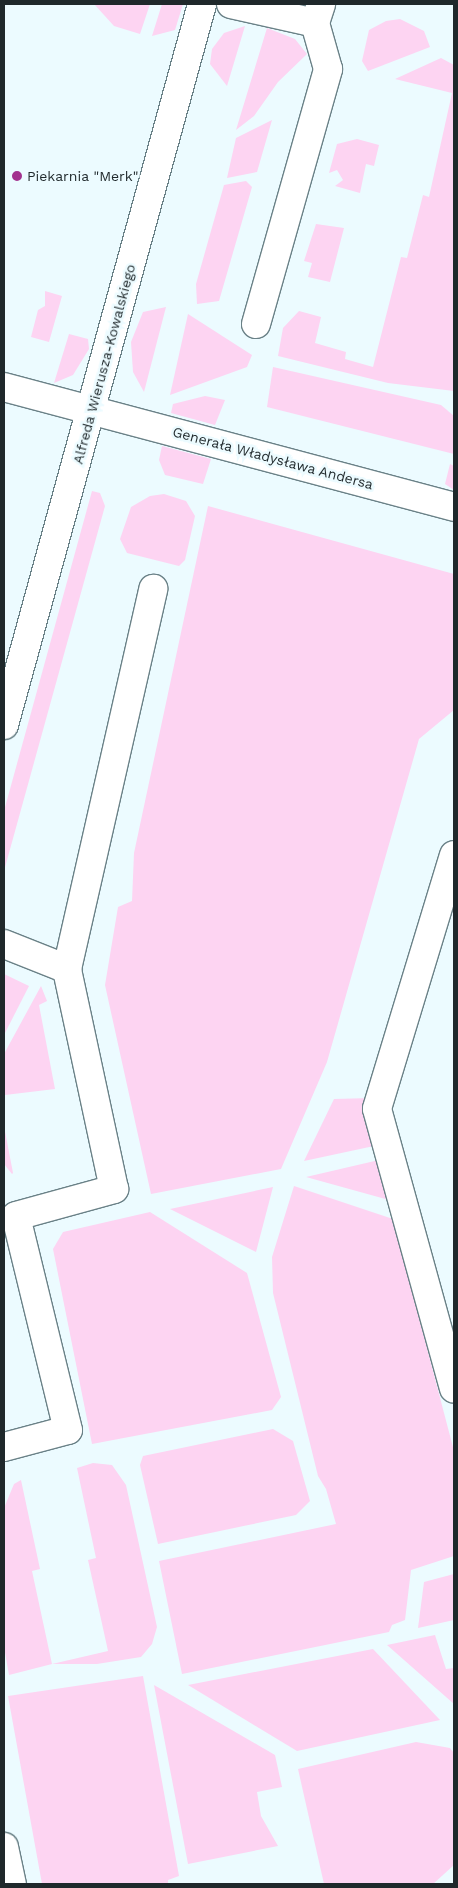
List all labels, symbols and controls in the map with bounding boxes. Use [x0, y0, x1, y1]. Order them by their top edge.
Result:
place label: Piekarnia "Merk" [27, 168, 139, 184]
marker: Piekarnia "Merk" [11, 170, 23, 182]
street label: Alfreda Wierusza-Kowalskiego [69, 262, 139, 466]
street label: Generała Władysława Andersa [170, 423, 376, 493]

